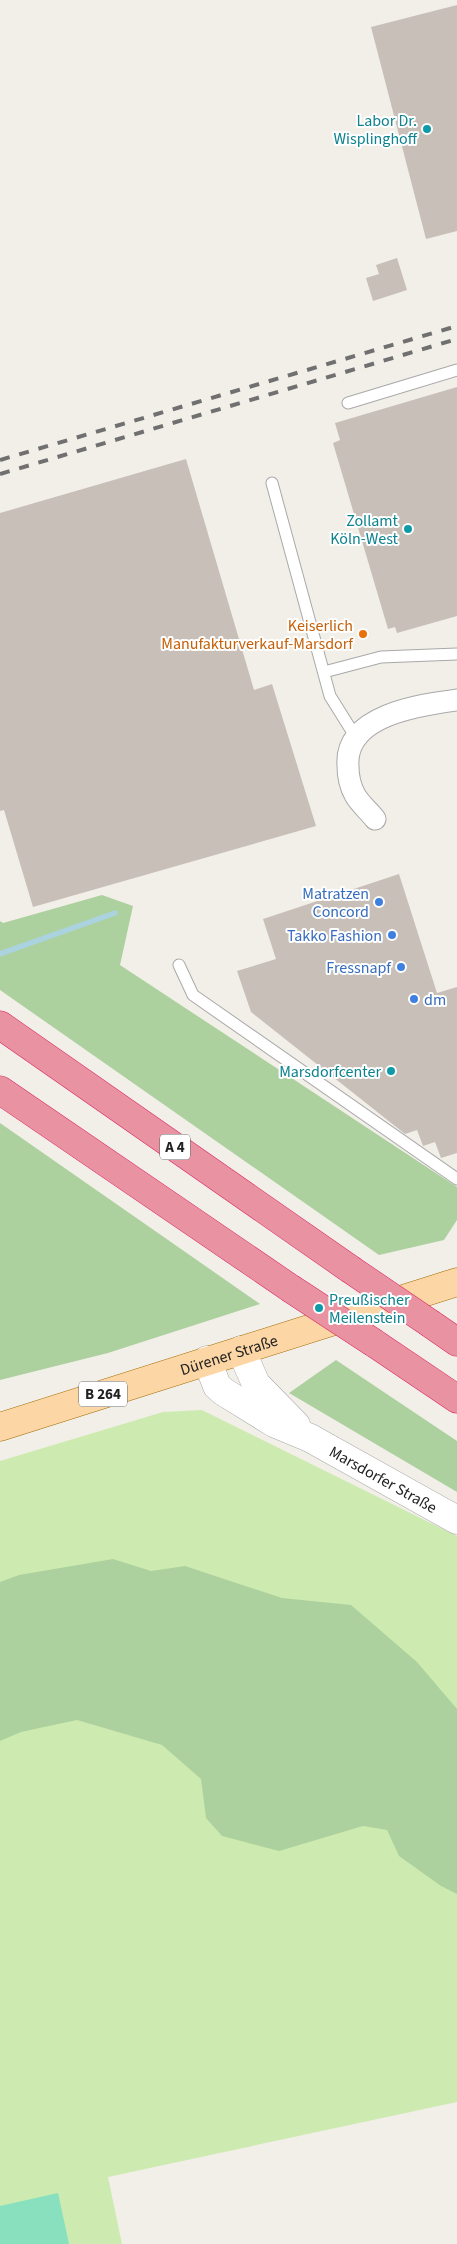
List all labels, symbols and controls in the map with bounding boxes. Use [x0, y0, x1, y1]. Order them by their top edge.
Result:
place label: Labor Dr. Wisplinghoff [333, 110, 418, 150]
marker: Labor Dr. Wisplinghoff [421, 123, 433, 135]
place label: Zollamt Köln-West [330, 510, 399, 550]
marker: Zollamt Köln-West [402, 523, 414, 535]
place label: Keiserlich Manufakturverkauf-Marsdorf [161, 615, 354, 655]
marker: Keiserlich Manufakturverkauf-Marsdorf [357, 628, 369, 640]
place label: Matratzen Concord [302, 883, 369, 923]
marker: Matratzen Concord [373, 896, 385, 908]
place label: Takko Fashion [287, 925, 382, 947]
marker: Takko Fashion [386, 929, 398, 941]
place label: Fressnapf [326, 957, 392, 979]
marker: Fressnapf [395, 961, 407, 973]
place label: dm [424, 989, 446, 1011]
marker: dm [408, 993, 420, 1005]
place label: Marsdorfcenter [279, 1061, 381, 1083]
marker: Marsdorfcenter [385, 1065, 397, 1077]
road number: A 4 [160, 1134, 190, 1160]
place label: Preußischer Meilenstein [329, 1289, 410, 1329]
marker: Preußischer Meilenstein [313, 1302, 325, 1314]
street label: Dürener Straße [177, 1330, 281, 1381]
road number: B 264 [79, 1382, 127, 1406]
street label: Marsdorfer Straße [325, 1441, 441, 1519]

